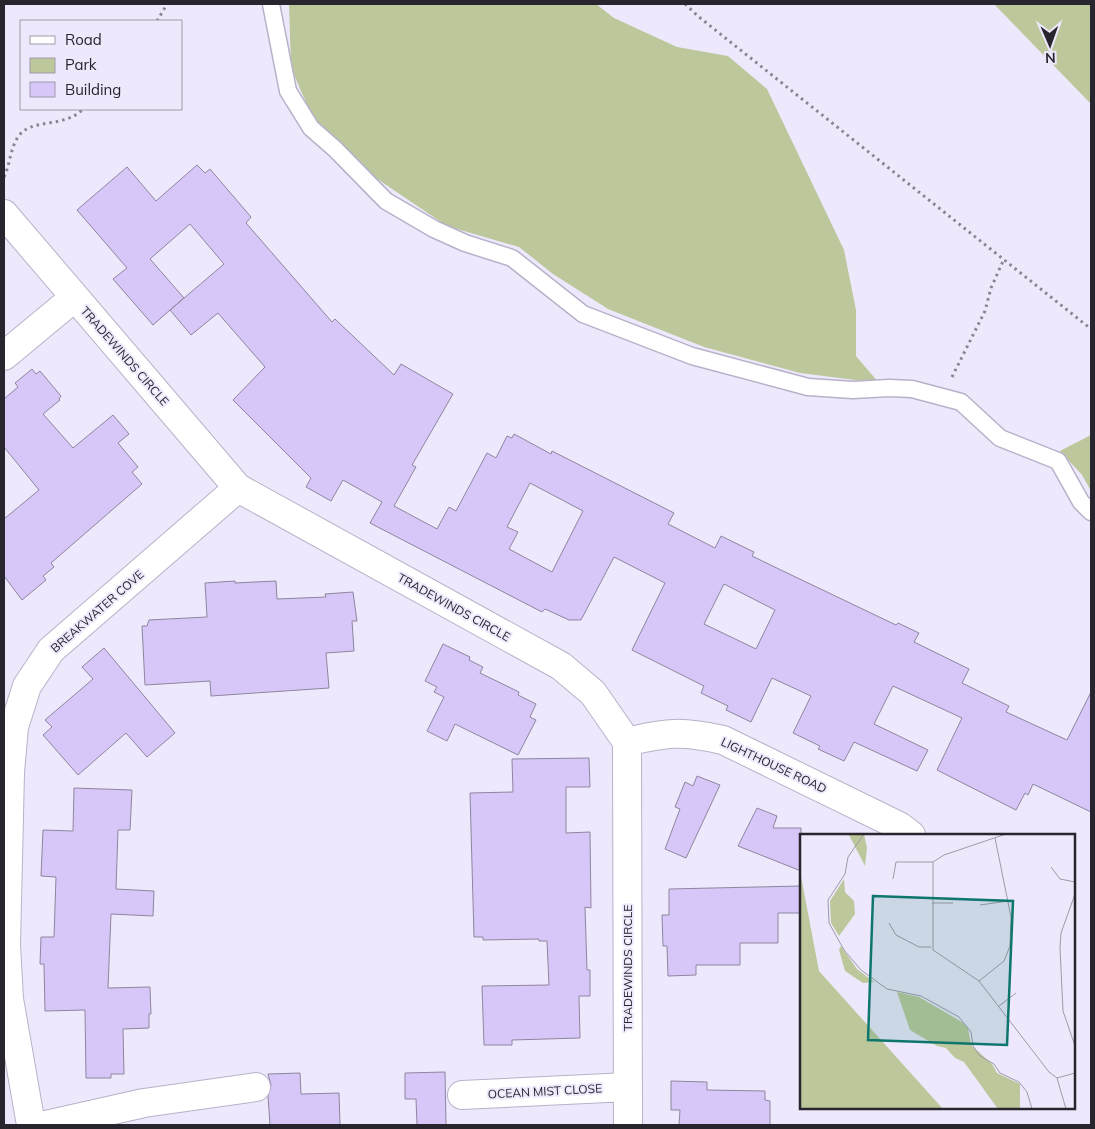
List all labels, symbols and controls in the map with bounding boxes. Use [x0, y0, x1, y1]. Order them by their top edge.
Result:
legend [20, 20, 182, 110]
north arrow [1025, 20, 1075, 70]
text: Road [65, 30, 102, 49]
text: N [1045, 49, 1056, 67]
text: Park [65, 55, 97, 74]
text: Building [65, 80, 121, 99]
street label: TRADEWINDS CIRCLE [78, 303, 172, 409]
street label: BREAKWATER COVE [47, 567, 147, 655]
street label: TRADEWINDS CIRCLE [395, 570, 513, 644]
street label: LIGHTHOUSE ROAD [719, 734, 829, 796]
inset map [800, 834, 1075, 1109]
street label: TRADEWINDS CIRCLE [620, 905, 635, 1031]
street label: OCEAN MIST CLOSE [487, 1081, 603, 1101]

